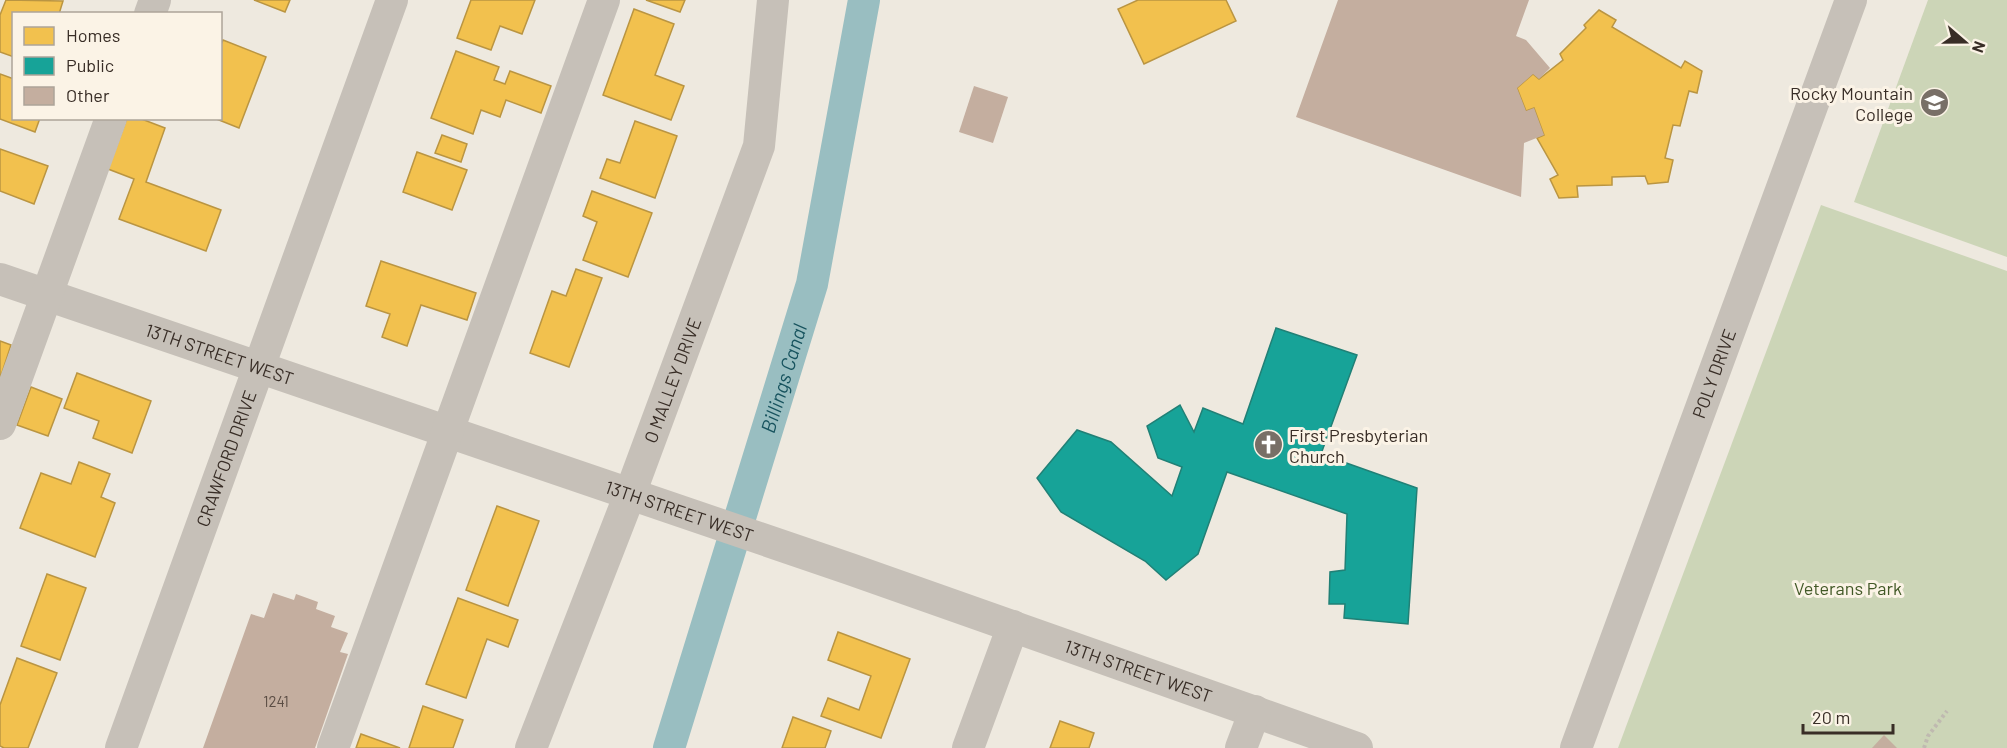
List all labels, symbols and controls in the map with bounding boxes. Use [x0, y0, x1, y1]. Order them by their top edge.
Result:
legend [12, 12, 222, 120]
north arrow [1935, 12, 1995, 72]
text: Homes [66, 24, 120, 46]
text: N [1969, 39, 1990, 56]
text: Public [66, 54, 114, 76]
place label: Rocky Mountain College [1790, 82, 1913, 125]
text: Other [66, 84, 110, 106]
school or university icon: Rocky Mountain College [1918, 87, 1950, 119]
street label: O MALLEY DRIVE [639, 315, 705, 446]
street label: 13TH STREET WEST [143, 318, 297, 389]
water label: Billings Canal [755, 320, 811, 436]
street label: POLY DRIVE [1687, 326, 1740, 421]
street label: CRAWFORD DRIVE [191, 387, 261, 530]
place label: First Presbyterian Church [1289, 424, 1428, 467]
church icon: First Presbyterian Church [1252, 429, 1284, 461]
street label: 13TH STREET WEST [603, 475, 757, 546]
park label: Veterans Park [1794, 577, 1902, 599]
street label: 13TH STREET WEST [1062, 635, 1215, 707]
house number: 1241 [263, 692, 289, 710]
scale bar [1803, 697, 1893, 735]
text: 20 m [1812, 706, 1850, 728]

